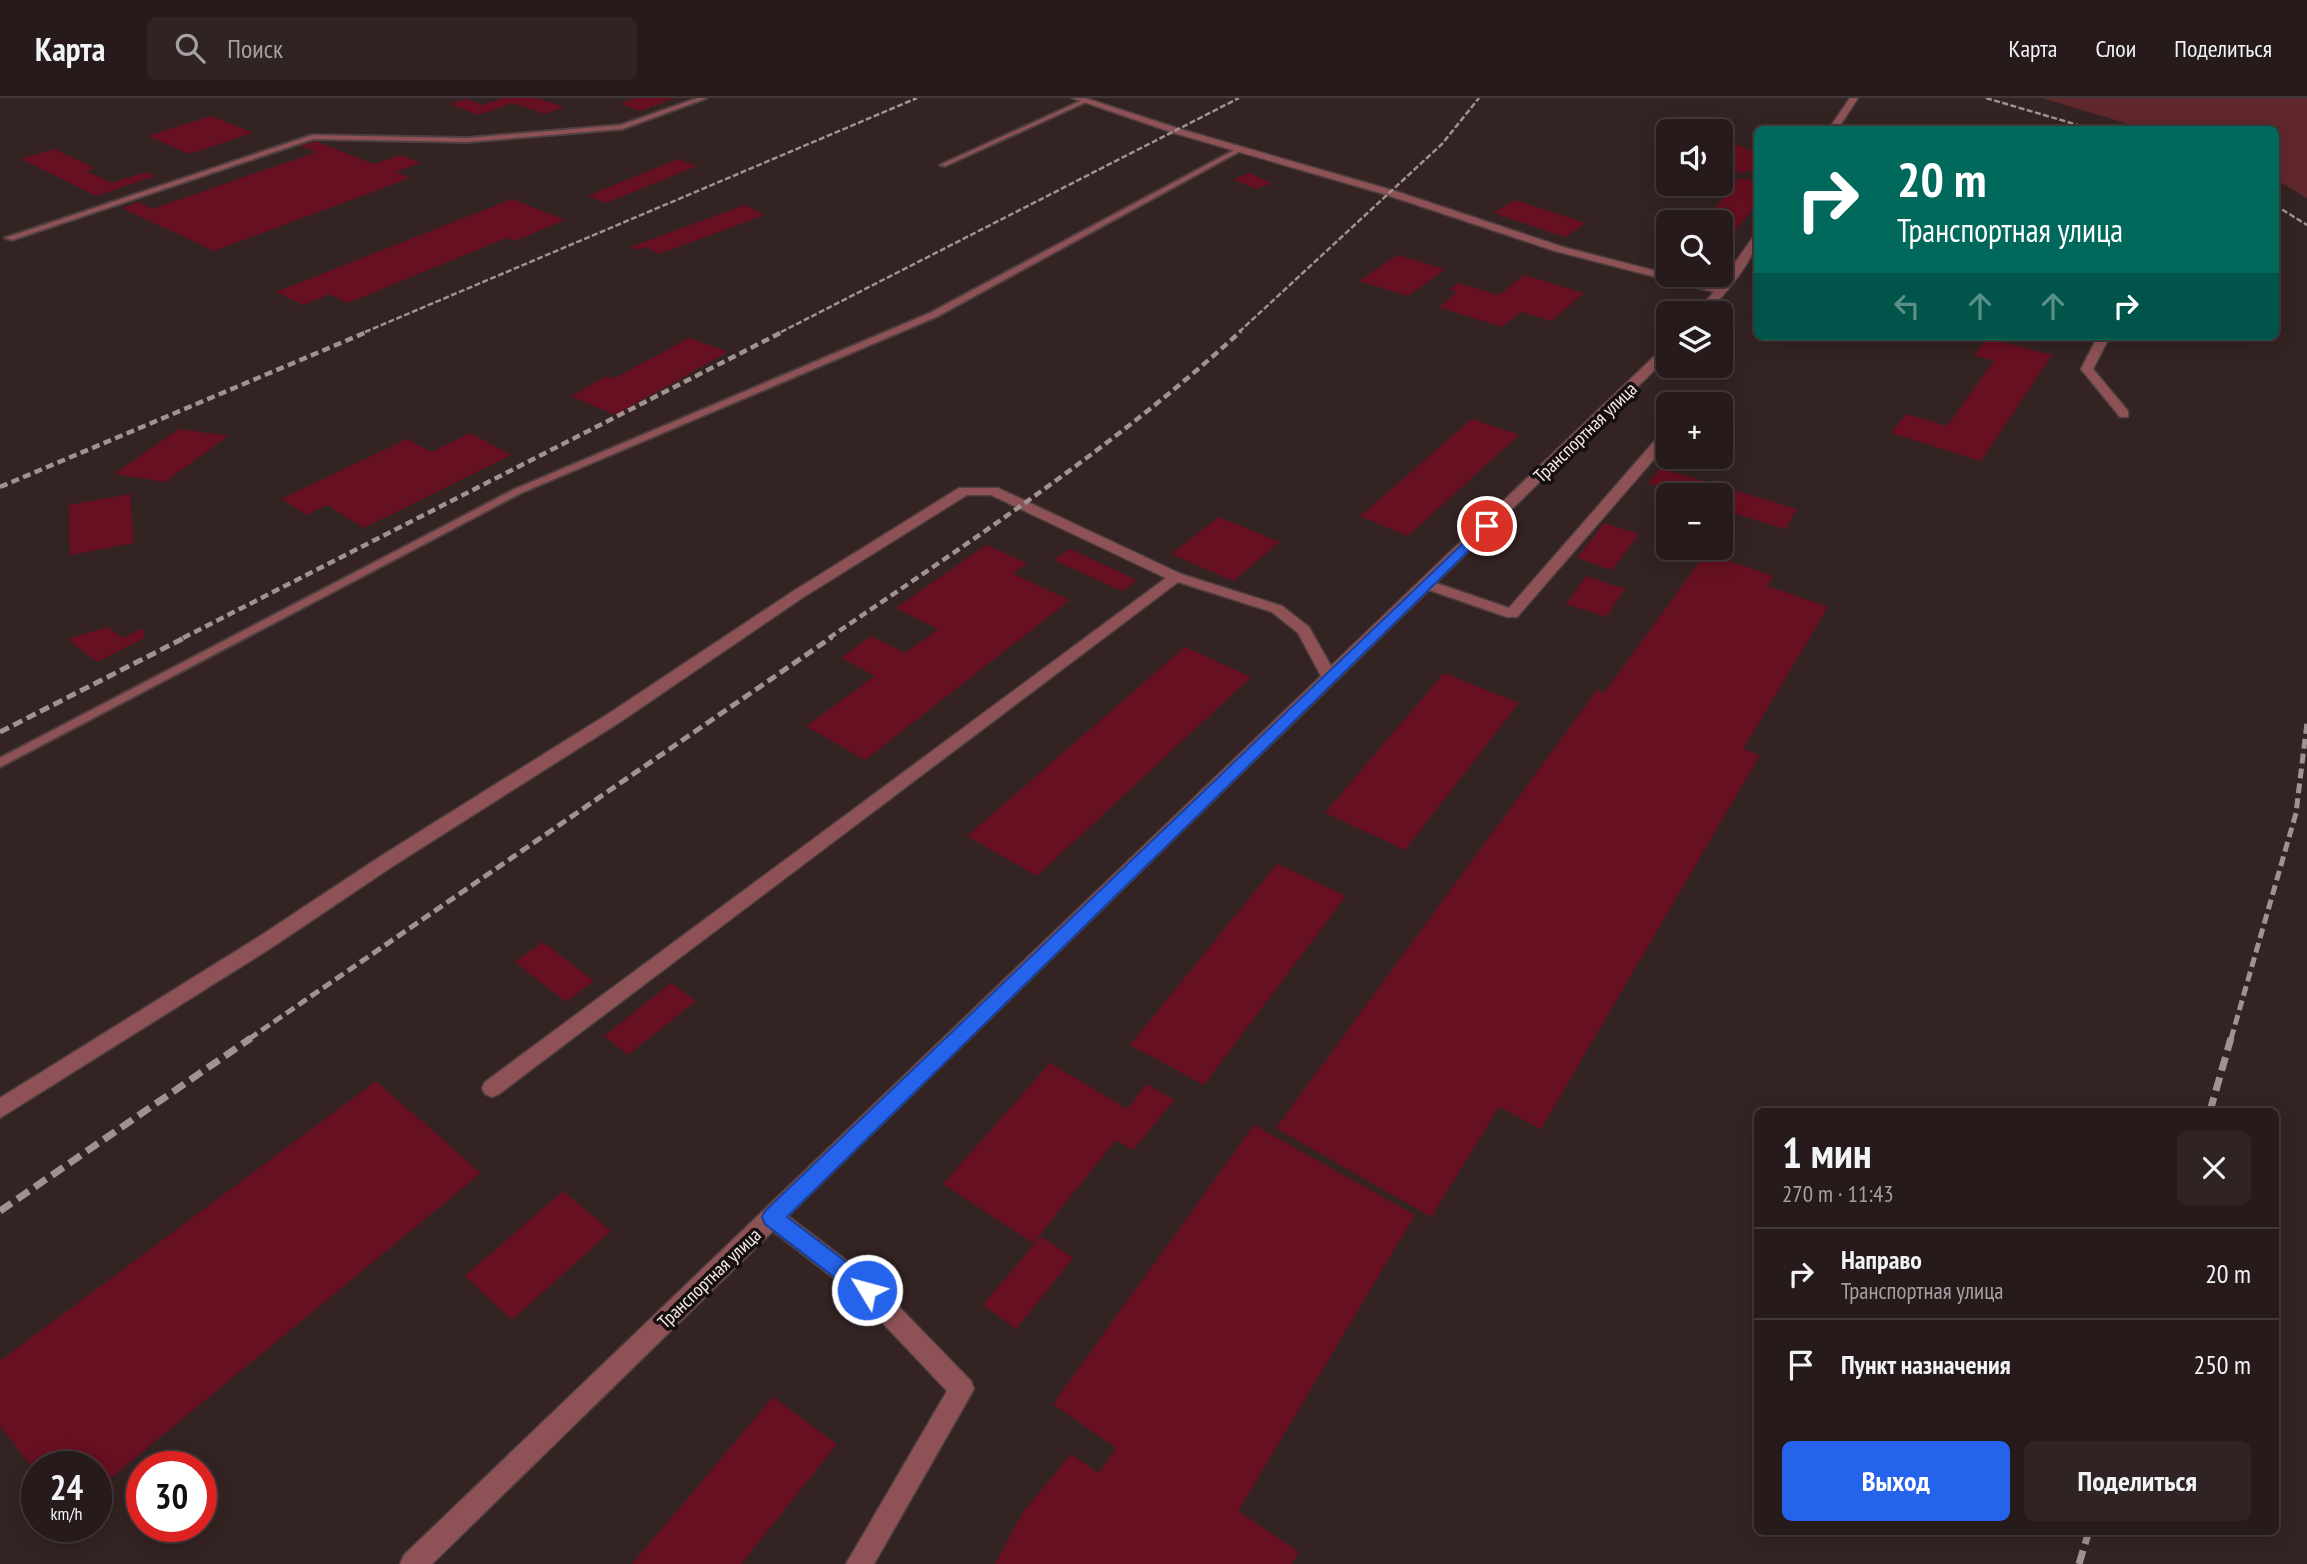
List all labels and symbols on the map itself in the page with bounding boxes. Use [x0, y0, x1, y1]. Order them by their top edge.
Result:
street label: Транспортная улица [1528, 377, 1642, 487]
pin [1457, 496, 1517, 556]
street label: Транспортная улица [652, 1223, 766, 1333]
position arrow [830, 1253, 904, 1327]
speed limit sign: 30 [126, 1451, 217, 1542]

